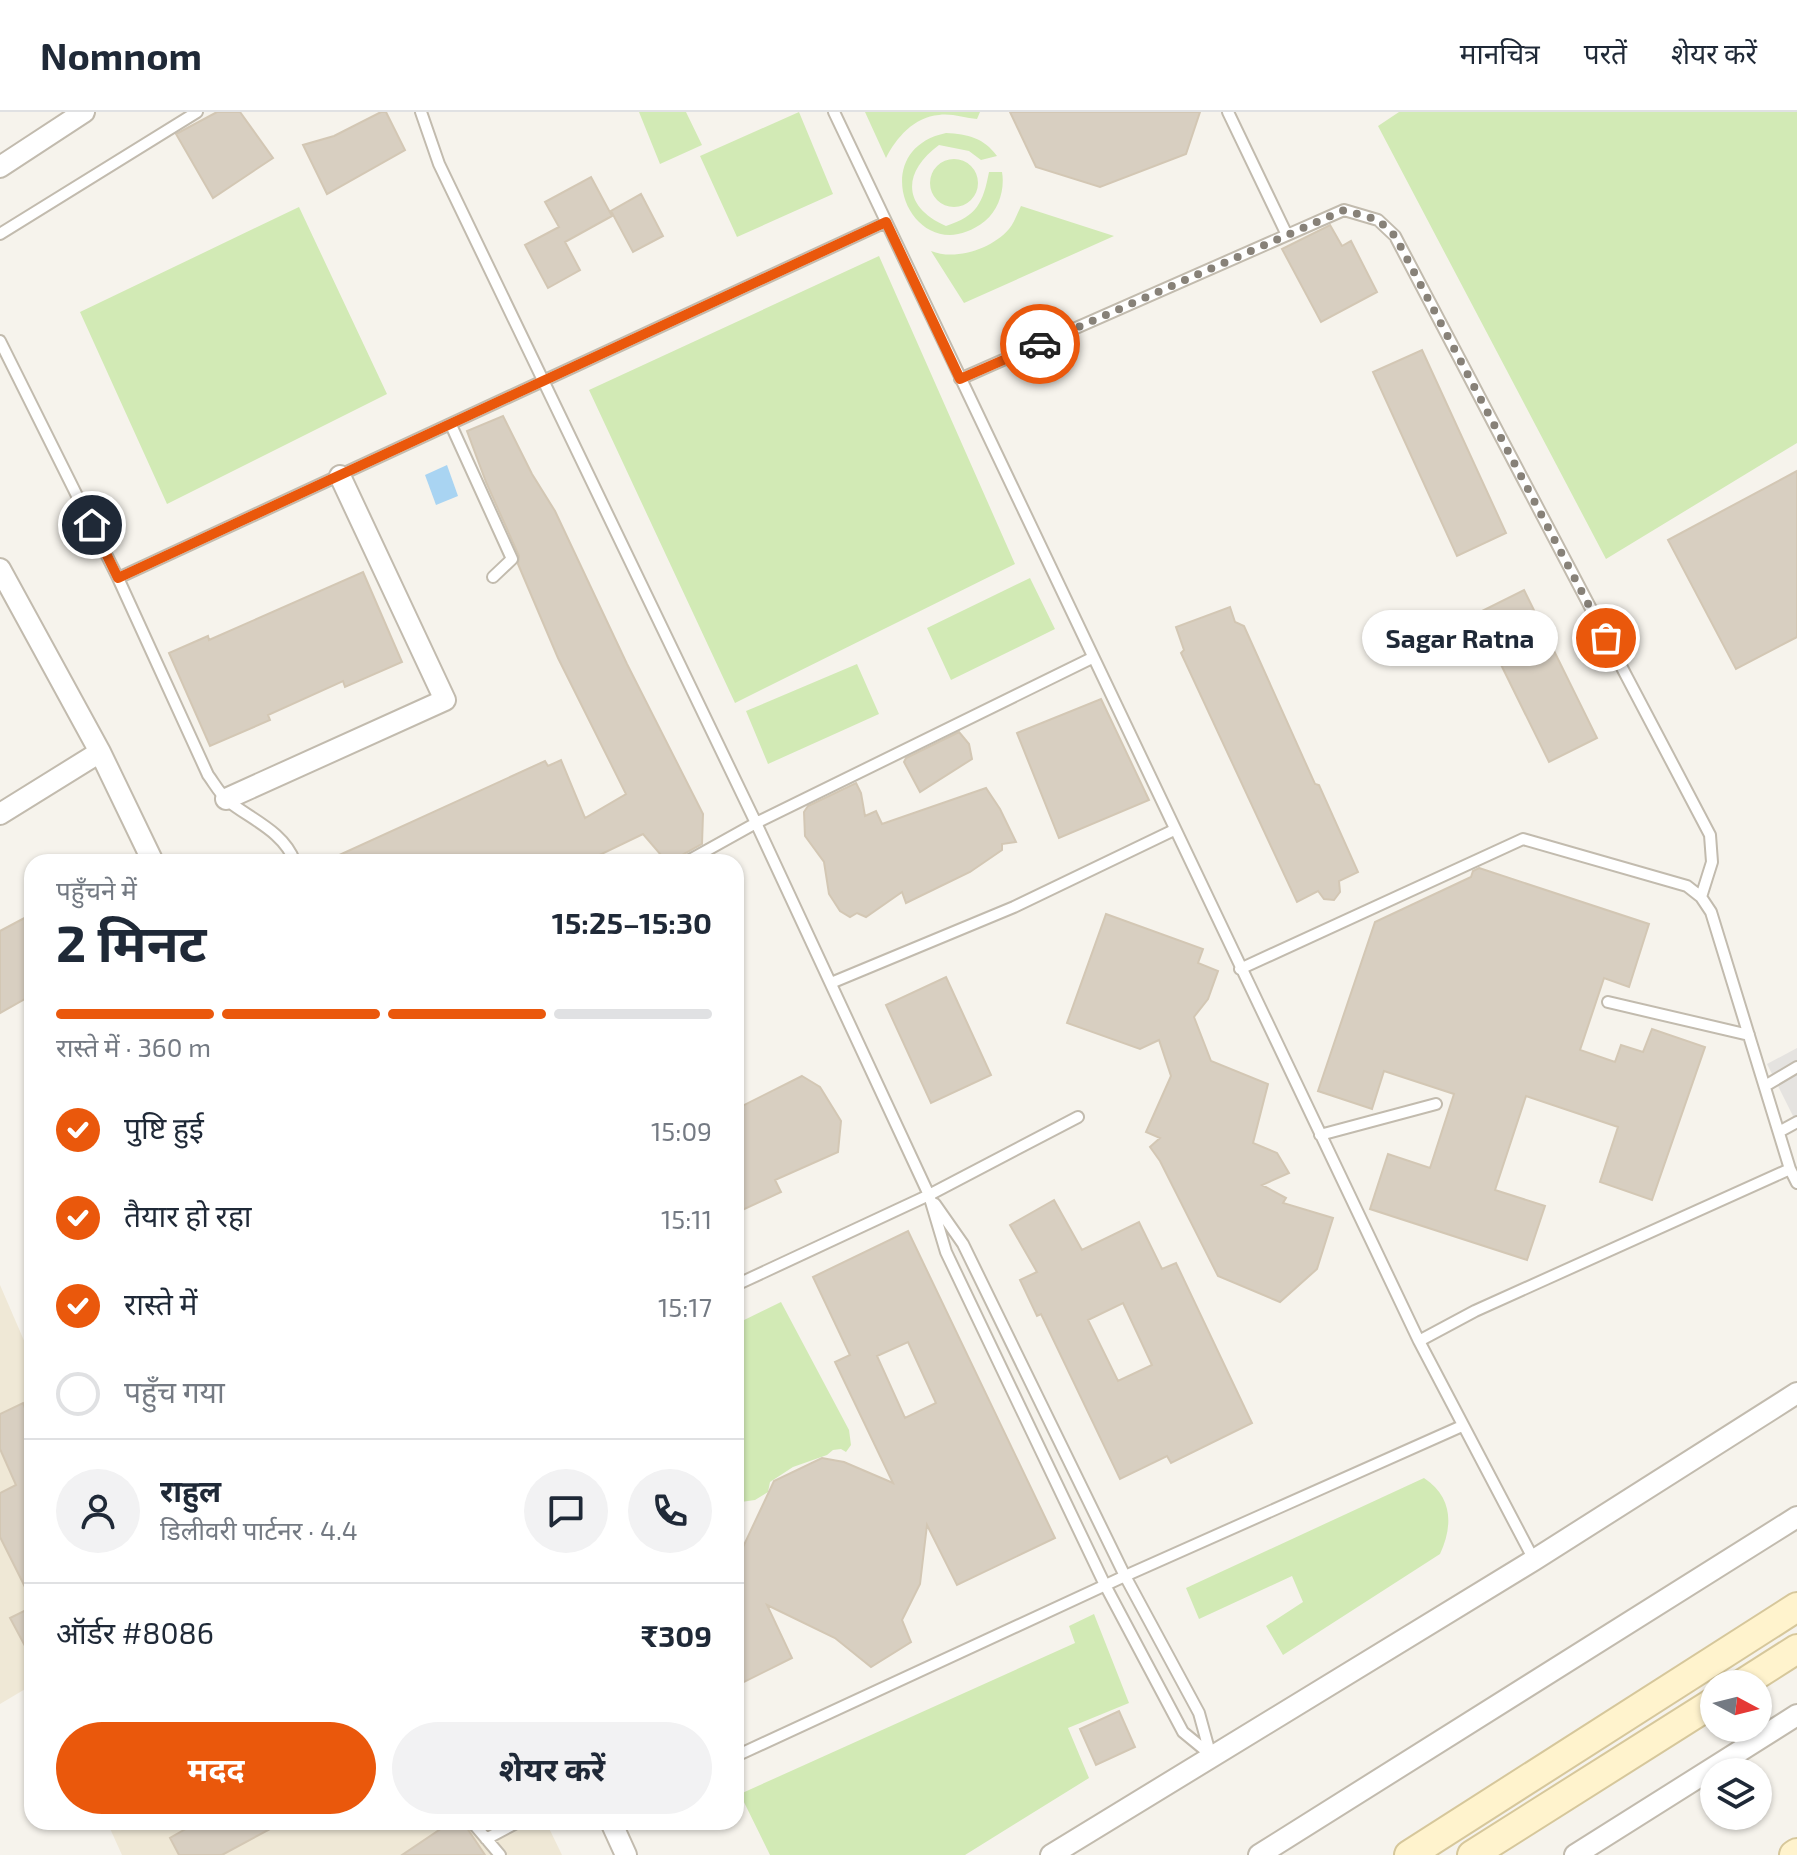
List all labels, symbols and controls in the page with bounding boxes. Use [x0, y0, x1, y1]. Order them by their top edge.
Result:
text: Nomnom [40, 32, 202, 78]
text: मानचित्र [1460, 36, 1540, 70]
text: परतें [1584, 36, 1627, 70]
text: शेयर करें [1671, 36, 1757, 70]
courier [1000, 304, 1080, 384]
icon: car [1018, 322, 1062, 366]
pin [58, 491, 126, 559]
icon: home [70, 503, 114, 547]
pin [1572, 604, 1640, 672]
callout: Sagar Ratna [1362, 610, 1558, 666]
icon: bag [1584, 616, 1628, 660]
text: Sagar Ratna [1386, 622, 1534, 653]
text: पहुँचने में [56, 874, 137, 905]
text: 15:25–15:30 [552, 904, 712, 940]
text: 2 मिनट [56, 910, 207, 972]
text: रास्ते में · 360 m [56, 1031, 211, 1062]
icon: check [56, 1108, 100, 1152]
text: पुष्टि हुई [124, 1109, 204, 1145]
text: 15:09 [651, 1115, 712, 1146]
icon: check [56, 1196, 100, 1240]
text: तैयार हो रहा [124, 1197, 252, 1233]
text: 15:11 [661, 1203, 712, 1234]
icon: check [56, 1284, 100, 1328]
text: रास्ते में [124, 1285, 197, 1321]
text: 15:17 [658, 1291, 712, 1322]
text: पहुँच गया [124, 1373, 225, 1409]
button: person [56, 1469, 140, 1553]
button: chat [524, 1469, 608, 1553]
button: phone [628, 1469, 712, 1553]
text: राहुल [160, 1472, 221, 1508]
text: डिलीवरी पार्टनर · 4.4 [160, 1514, 358, 1545]
text: ऑर्डर #8086 [56, 1614, 214, 1650]
text: ₹309 [641, 1617, 712, 1653]
north arrow [1700, 1670, 1772, 1742]
map controls [1700, 1670, 1772, 1830]
button: मदद [56, 1722, 376, 1814]
button: शेयर करें [392, 1722, 712, 1814]
button: layers [1700, 1758, 1772, 1830]

